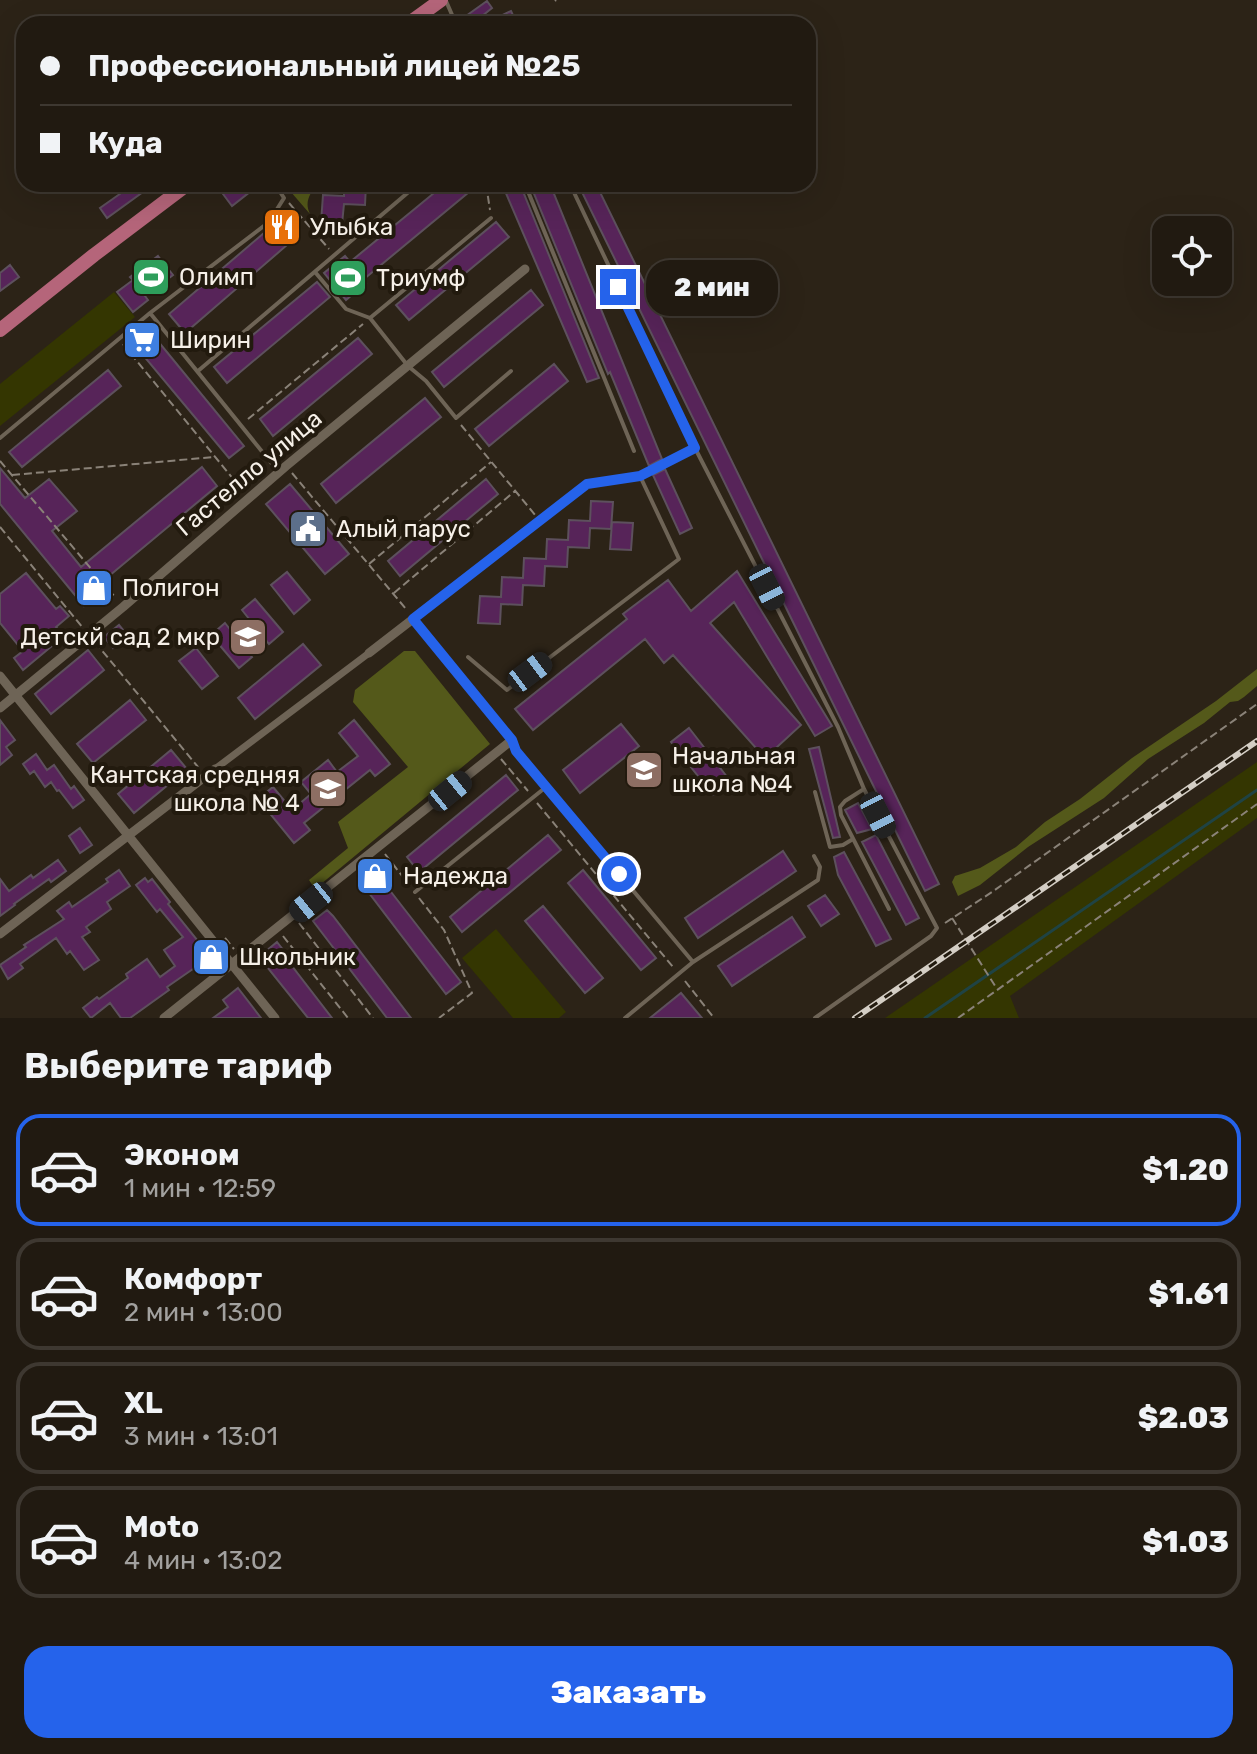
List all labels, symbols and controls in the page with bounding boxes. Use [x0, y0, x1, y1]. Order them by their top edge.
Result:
text: Профессиональный лицей №25 [88, 48, 581, 84]
text: Куда [88, 125, 163, 161]
restaurant icon: Улыбка [261, 206, 303, 248]
place label: Улыбка [310, 213, 393, 241]
map controls [1152, 216, 1232, 296]
button: locate [1152, 216, 1232, 296]
sports icon: Олимп [130, 256, 172, 298]
sports icon: Триумф [327, 257, 369, 299]
callout: 2 мин [646, 259, 778, 315]
place label: Олимп [179, 263, 254, 291]
place label: Триумф [376, 264, 466, 292]
route end [600, 269, 636, 305]
text: 2 мин [674, 272, 750, 303]
supermarket icon: Ширин [121, 319, 163, 361]
place label: Ширин [170, 326, 251, 354]
street label: Гастелло улица [171, 404, 327, 542]
public building icon: Алый парус [287, 508, 329, 550]
place label: Алый парус [336, 515, 471, 543]
car [745, 560, 789, 614]
shop icon: Полигон [73, 567, 115, 609]
place label: Полигон [122, 574, 220, 602]
school or university icon: Детскй сад 2 мкр [227, 616, 269, 658]
place label: Детскй сад 2 мкр [20, 623, 220, 651]
car [504, 648, 556, 696]
place label: Начальная школа №4 [672, 742, 796, 798]
school or university icon: Начальная школа №4 [623, 749, 665, 791]
place label: Кантская средняя школа № 4 [90, 761, 300, 817]
car [424, 767, 476, 815]
school or university icon: Кантская средняя школа № 4 [307, 768, 349, 810]
car [856, 788, 900, 842]
shop icon: Надежда [354, 855, 396, 897]
route start [601, 856, 637, 892]
place label: Надежда [403, 862, 508, 890]
car [285, 878, 337, 926]
shop icon: Школьник [190, 936, 232, 978]
place label: Школьник [239, 943, 356, 971]
text: Выберите тариф [24, 1044, 333, 1087]
icon: car [28, 1134, 100, 1206]
text: Эконом [124, 1137, 240, 1173]
text: $1.20 [1142, 1152, 1229, 1188]
text: 1 мин · 12:59 [124, 1173, 276, 1204]
icon: car [28, 1258, 100, 1330]
text: Комфорт [124, 1261, 262, 1297]
text: $1.61 [1148, 1276, 1229, 1312]
text: 2 мин · 13:00 [124, 1297, 283, 1328]
icon: car [28, 1382, 100, 1454]
text: XL [124, 1385, 163, 1421]
text: $2.03 [1138, 1400, 1229, 1436]
text: 3 мин · 13:01 [124, 1421, 278, 1452]
icon: car [28, 1506, 100, 1578]
text: Moto [124, 1509, 199, 1545]
text: $1.03 [1142, 1524, 1229, 1560]
text: 4 мин · 13:02 [124, 1545, 282, 1576]
button: Заказать [24, 1646, 1233, 1738]

